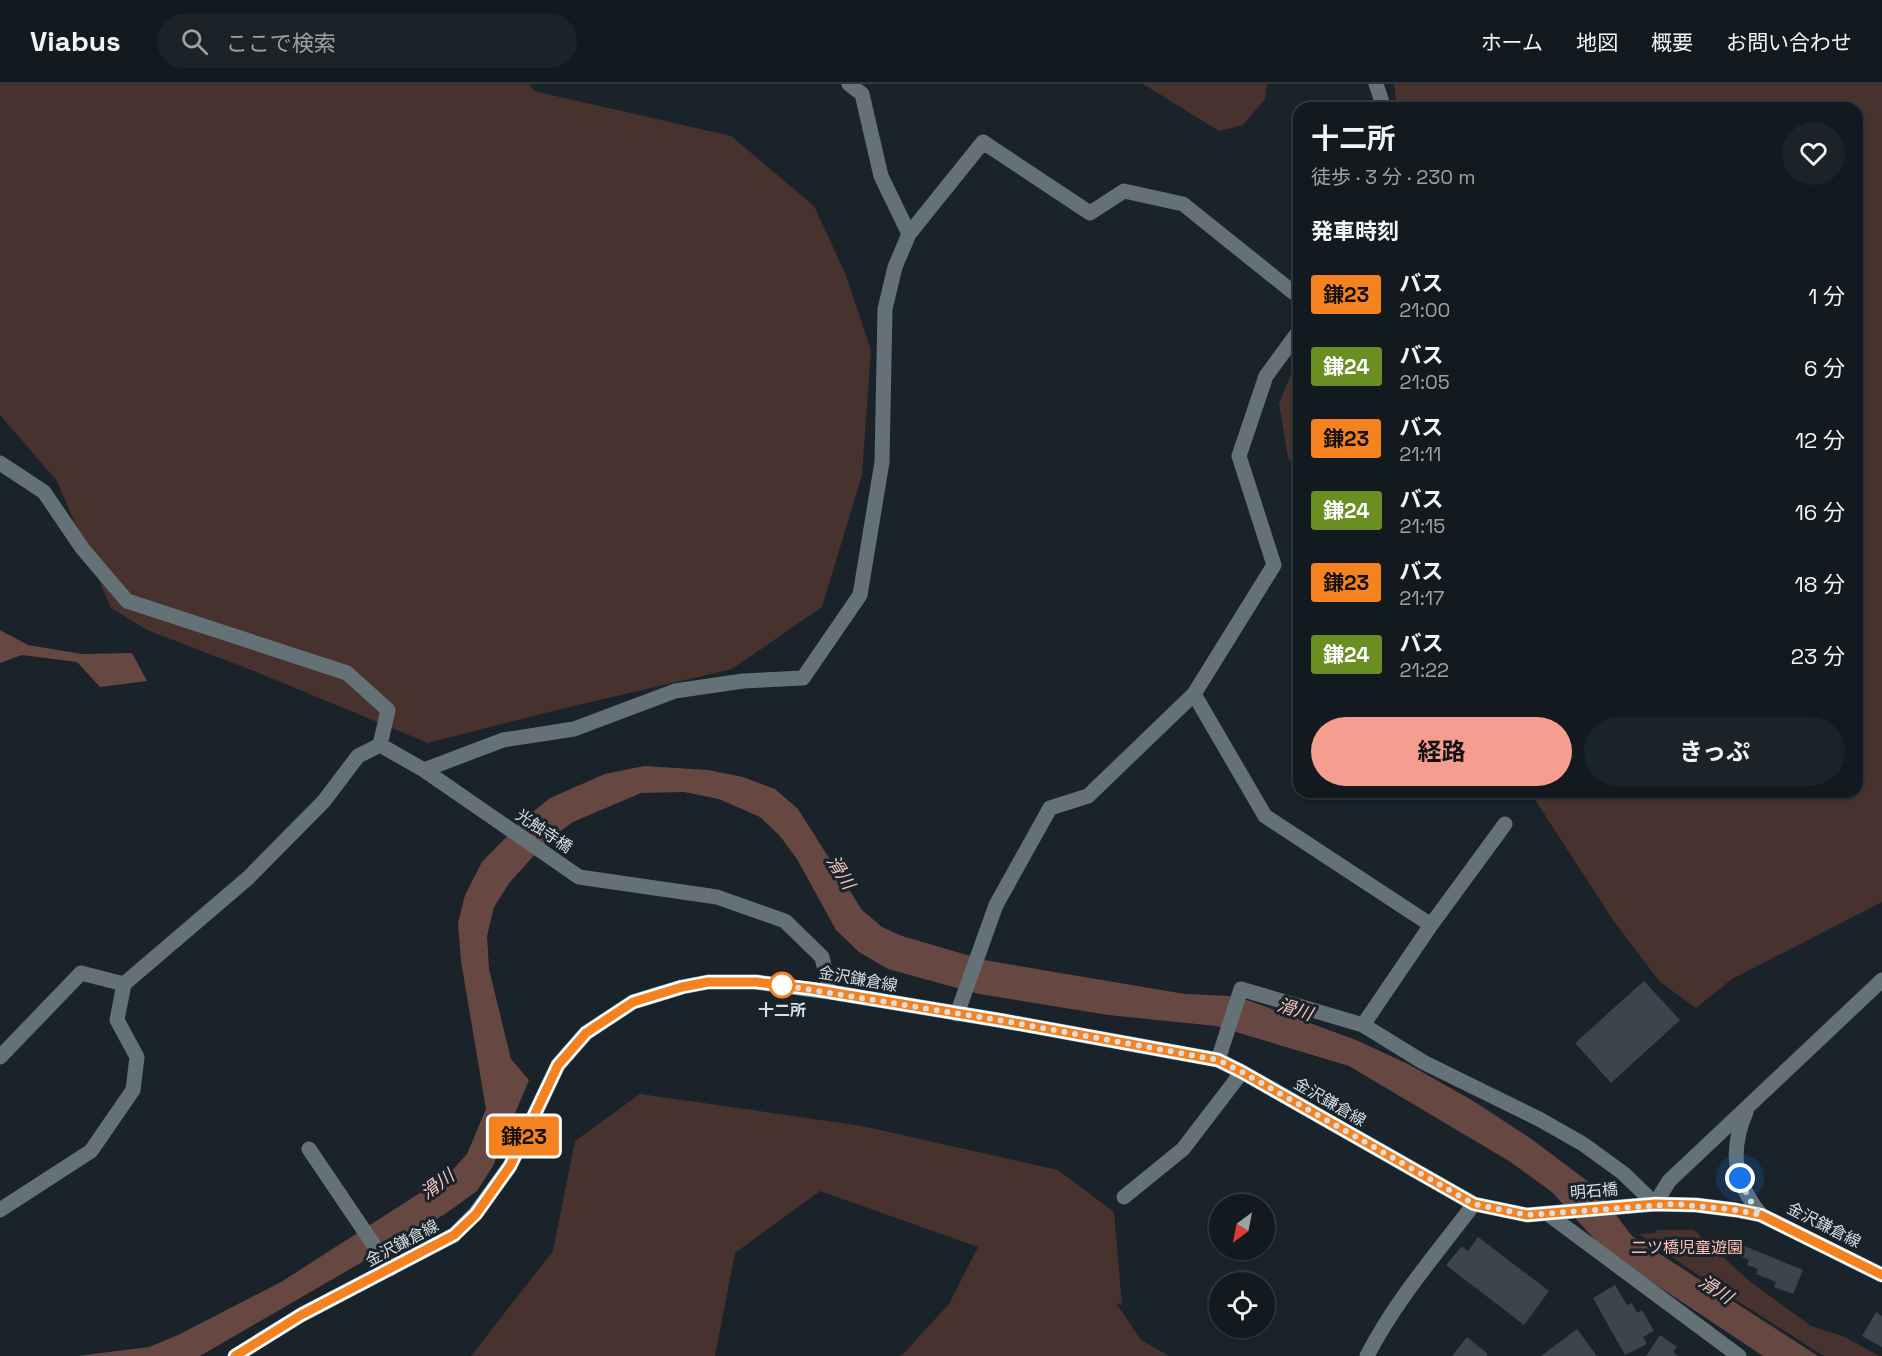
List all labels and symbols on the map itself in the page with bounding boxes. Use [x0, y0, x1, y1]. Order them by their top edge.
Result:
street label: 光触寺橋 [512, 804, 576, 858]
water label: 滑川 [822, 851, 861, 895]
street label: 金沢鎌倉線 [817, 962, 899, 996]
marker: 十二所 [769, 972, 795, 998]
water label: 滑川 [1274, 993, 1317, 1026]
place label: 十二所 [758, 1000, 806, 1021]
street label: 金沢鎌倉線 [1290, 1073, 1370, 1131]
line badge: 鎌23 [490, 1116, 558, 1156]
water label: 滑川 [416, 1163, 460, 1204]
your location [1725, 1163, 1755, 1193]
street label: 明石橋 [1569, 1178, 1619, 1204]
north arrow [1209, 1194, 1275, 1260]
street label: 金沢鎌倉線 [1784, 1197, 1864, 1253]
street label: 金沢鎌倉線 [362, 1215, 442, 1271]
park label: 二ツ橋児童遊園 [1631, 1237, 1743, 1258]
water label: 滑川 [1695, 1270, 1739, 1310]

